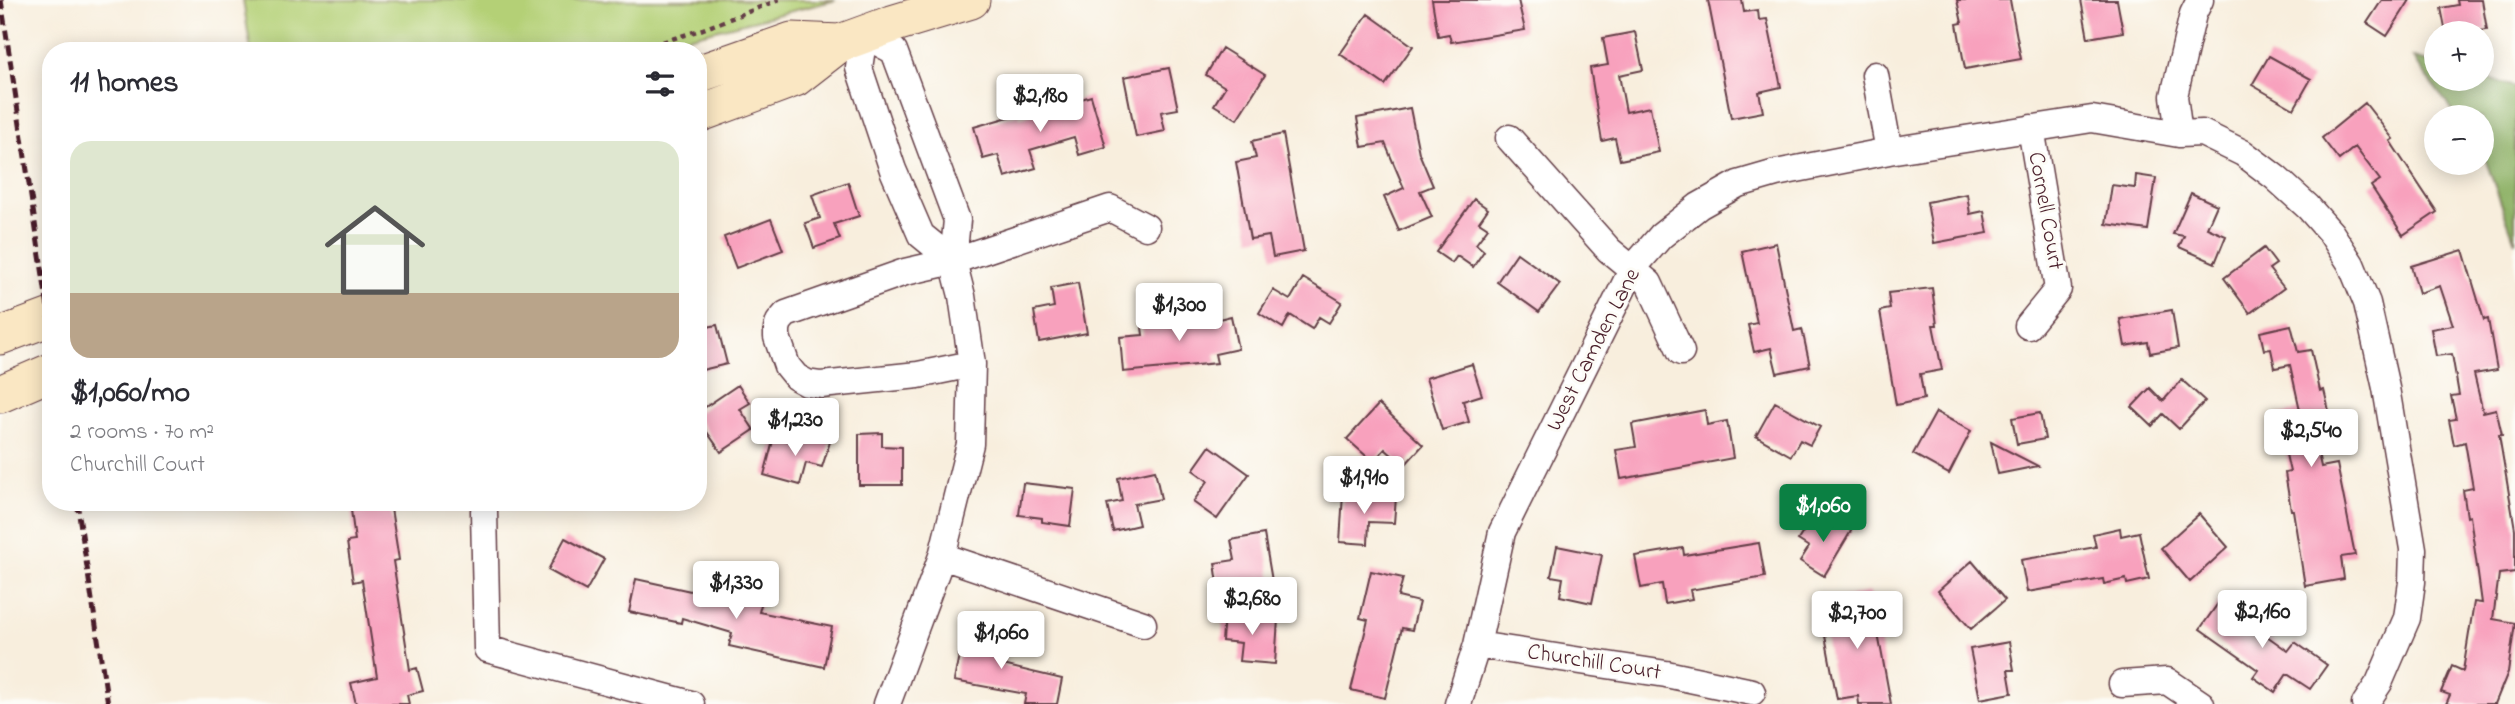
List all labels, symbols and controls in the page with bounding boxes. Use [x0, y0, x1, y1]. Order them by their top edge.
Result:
map controls [2424, 21, 2494, 175]
button: + [2424, 21, 2494, 91]
text: 11 homes [70, 62, 178, 106]
icon: filters [641, 65, 679, 103]
pin: $2,180 [983, 74, 1097, 134]
text: $2,180 [1012, 80, 1068, 113]
button: − [2424, 105, 2494, 175]
street label: Cornell Court [2018, 149, 2072, 273]
icon: home [312, 187, 438, 313]
street label: West Camden Lane [1539, 262, 1650, 437]
pin: $1,300 [1122, 284, 1236, 343]
text: $1,300 [1152, 289, 1206, 322]
text: $1,060/mo [70, 372, 190, 416]
pin: $1,230 [738, 398, 852, 458]
text: $1,230 [767, 404, 823, 437]
pin: $2,540 [2254, 410, 2368, 469]
text: $2,540 [2280, 415, 2342, 448]
text: 2 rooms · 70 m² [70, 416, 214, 449]
text: Churchill Court [70, 449, 205, 482]
pin: $1,910 [1307, 456, 1421, 516]
text: $1,910 [1339, 462, 1389, 495]
pin: $1,060 [1766, 484, 1880, 544]
text: $1,060 [1795, 490, 1851, 523]
pin: $1,330 [679, 562, 793, 621]
text: $1,330 [709, 567, 763, 600]
pin: $2,680 [1195, 578, 1309, 637]
text: $2,680 [1223, 583, 1281, 616]
pin: $2,160 [2205, 590, 2319, 650]
pin: $2,700 [1800, 592, 1914, 651]
text: $2,160 [2234, 596, 2290, 629]
text: $2,700 [1828, 597, 1886, 630]
pin: $1,060 [944, 612, 1058, 671]
text: $1,060 [973, 617, 1029, 650]
street label: Churchill Court [1525, 636, 1664, 690]

